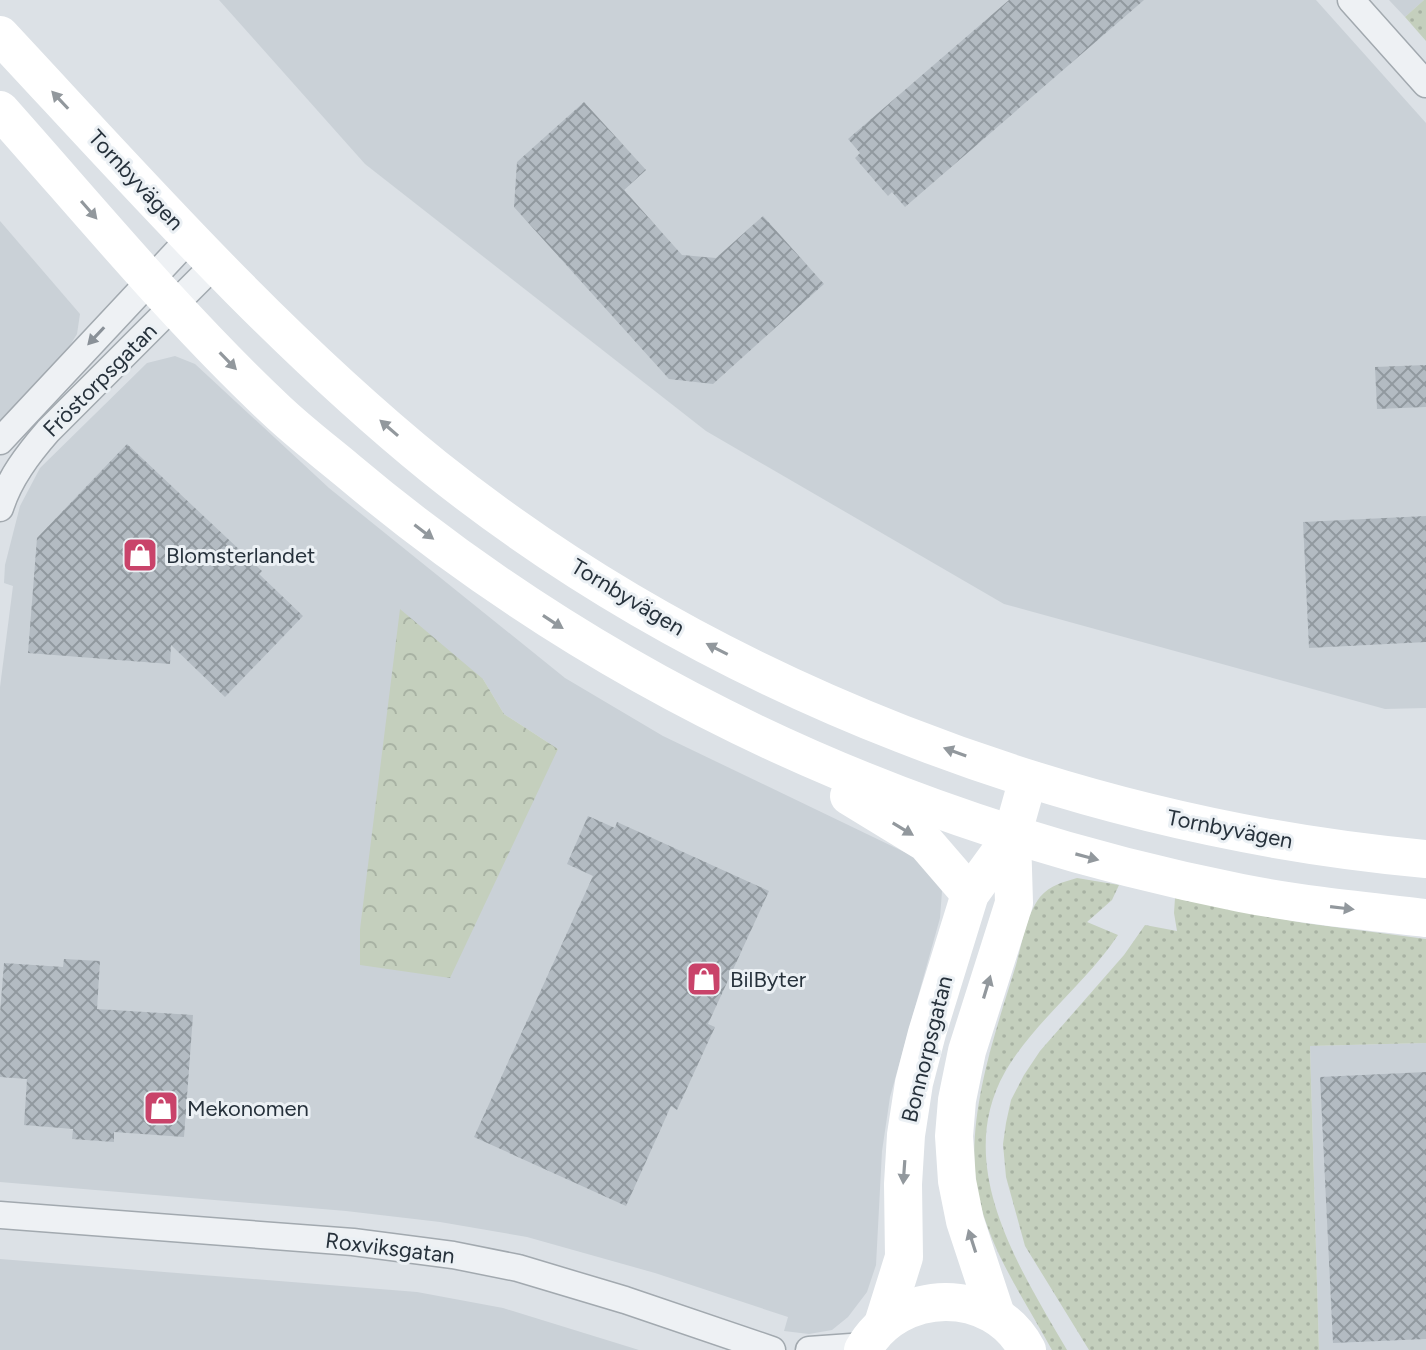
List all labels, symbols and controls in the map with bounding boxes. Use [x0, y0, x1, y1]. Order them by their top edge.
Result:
one-way arrow [52, 90, 70, 109]
street label: Tornbyvägen [83, 124, 189, 236]
one-way arrow [79, 201, 97, 220]
street label: Fröstorpsgatan [37, 317, 163, 443]
one-way arrow [87, 326, 105, 345]
one-way arrow [219, 351, 237, 370]
one-way arrow [379, 420, 399, 437]
one-way arrow [414, 524, 434, 540]
shop icon: Blomsterlandet [121, 536, 159, 574]
place label: Blomsterlandet [166, 542, 315, 569]
street label: Tornbyvägen [566, 553, 690, 641]
one-way arrow [542, 614, 564, 629]
one-way arrow [705, 642, 728, 655]
one-way arrow [943, 746, 967, 758]
street label: Tornbyvägen [1165, 804, 1295, 854]
one-way arrow [892, 821, 914, 835]
one-way arrow [1075, 851, 1100, 863]
one-way arrow [1330, 902, 1355, 915]
shop icon: BilByter [685, 960, 723, 998]
place label: BilByter [730, 966, 807, 993]
street label: Bonnorpsgatan [896, 973, 958, 1125]
one-way arrow [981, 975, 994, 999]
shop icon: Mekonomen [142, 1089, 180, 1127]
place label: Mekonomen [187, 1095, 309, 1122]
one-way arrow [897, 1160, 910, 1185]
street label: Roxviksgatan [324, 1227, 456, 1269]
one-way arrow [965, 1229, 977, 1253]

